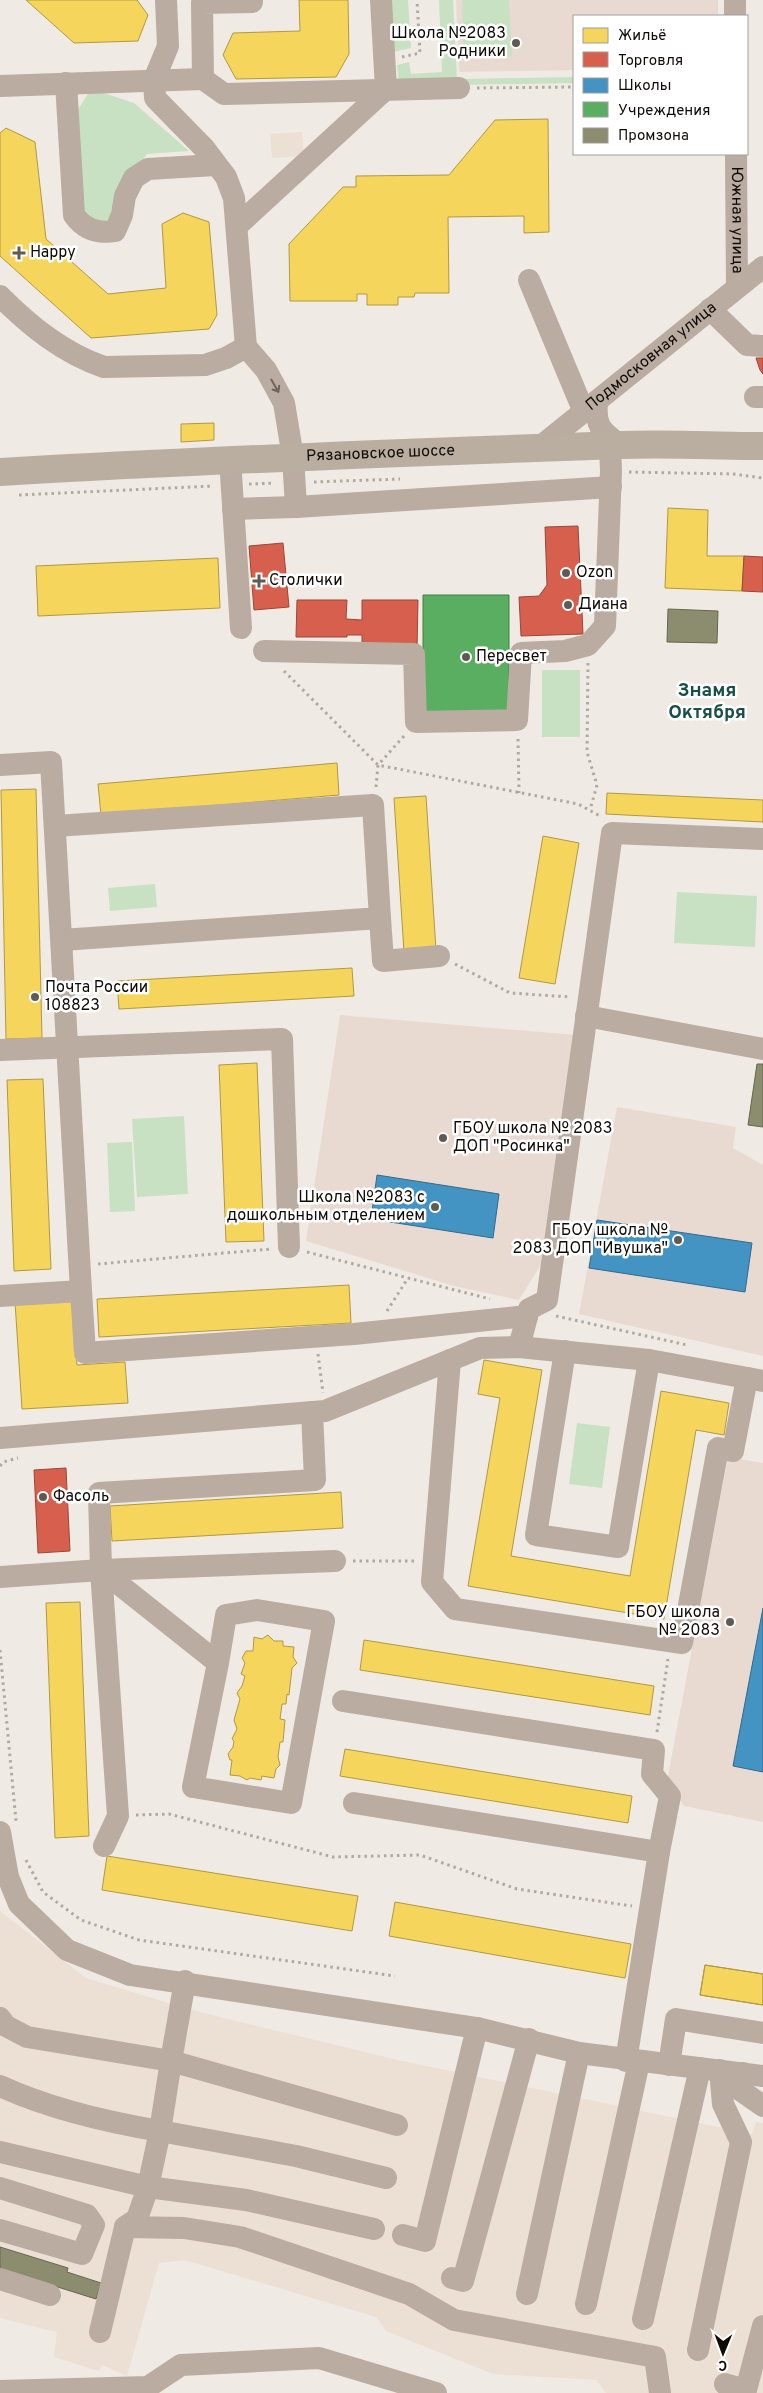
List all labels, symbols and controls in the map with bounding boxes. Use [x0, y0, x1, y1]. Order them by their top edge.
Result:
legend [573, 15, 748, 155]
place label: Школа №2083 Родники [391, 24, 506, 62]
text: Жильё [618, 27, 666, 46]
marker: Школа №2083 Родники [510, 37, 522, 49]
text: Торговля [618, 52, 683, 71]
text: Школы [618, 77, 672, 96]
text: Учреждения [618, 102, 710, 121]
text: Промзона [618, 127, 689, 146]
street label: Южная улица [726, 166, 747, 274]
place label: Happy [30, 243, 76, 263]
marker: Happy [12, 246, 26, 260]
street label: Подмосковная улица [582, 298, 721, 416]
one-way arrow [270, 378, 280, 393]
street label: Рязановское шоссе [306, 441, 455, 467]
place label: Ozon [576, 563, 613, 583]
marker: Ozon [560, 567, 572, 579]
place label: Столички [269, 571, 343, 591]
marker: Столички [253, 575, 265, 587]
place label: Диана [578, 595, 628, 615]
marker: Диана [562, 599, 574, 611]
place label: Пересвет [476, 647, 547, 667]
marker: Пересвет [460, 651, 472, 663]
district label: Знамя Октября [668, 679, 746, 725]
place label: Почта России 108823 [45, 978, 148, 1016]
marker: Почта России 108823 [29, 991, 41, 1003]
place label: ГБОУ школа № 2083 ДОП "Росинка" [453, 1119, 612, 1157]
marker: ГБОУ школа № 2083 ДОП "Росинка" [437, 1132, 449, 1144]
place label: Школа №2083 с дошкольным отделением [227, 1188, 425, 1226]
marker: Школа №2083 с дошкольным отделением [429, 1201, 441, 1213]
place label: ГБОУ школа № 2083 ДОП "Ивушка" [513, 1221, 668, 1259]
marker: ГБОУ школа № 2083 ДОП "Ивушка" [672, 1234, 684, 1246]
place label: Фасоль [53, 1487, 109, 1507]
marker: Фасоль [37, 1491, 49, 1503]
place label: ГБОУ школа № 2083 [626, 1603, 720, 1641]
marker: ГБОУ школа № 2083 [724, 1616, 736, 1628]
north arrow [698, 2328, 748, 2378]
text: С [718, 2356, 727, 2373]

